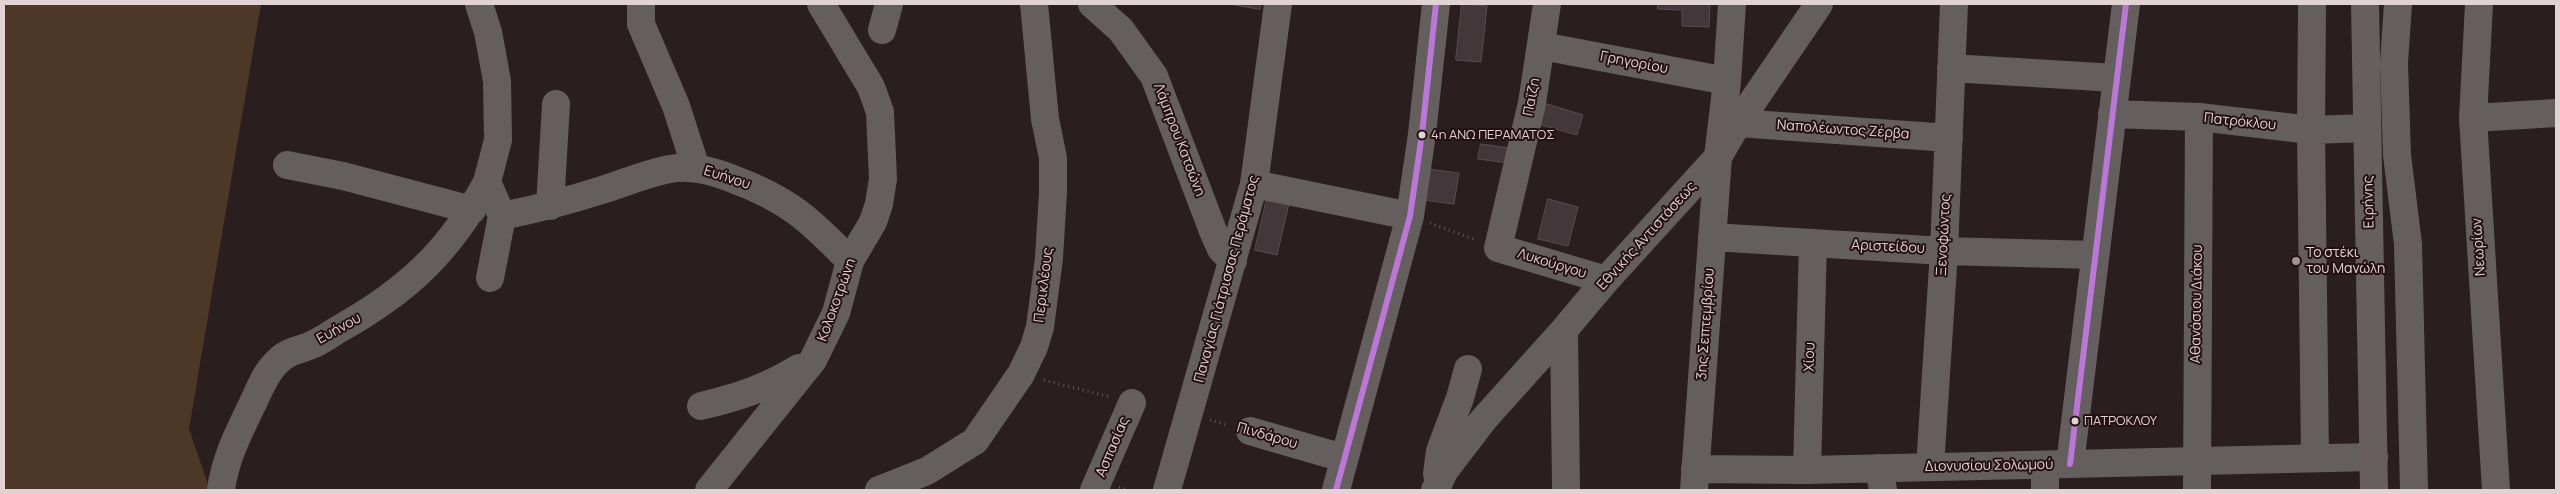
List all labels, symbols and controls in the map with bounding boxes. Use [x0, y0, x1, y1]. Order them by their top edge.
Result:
street label: Γρηγορίου [1599, 48, 1669, 78]
street label: Παΐζη [1520, 76, 1544, 118]
street label: Λάμπρου Κατσώνη [1150, 81, 1208, 199]
street label: Πατρόκλου [2203, 110, 2277, 134]
street label: Ναπολέωντος Ζέρβα [1776, 117, 1910, 143]
place label: 4η ΑΝΩ ΠΕΡΑΜΑΤΟΣ [1431, 127, 1555, 143]
marker: 4η ΑΝΩ ΠΕΡΑΜΑΤΟΣ [1417, 130, 1427, 140]
street label: Ευήνου [702, 163, 752, 193]
street label: Παναγίας Γιάτρισσας Περάματος [1191, 173, 1263, 385]
street label: Ειρήνης [2360, 175, 2378, 229]
street label: Εθνικής Αντιστάσεως [1594, 178, 1700, 294]
street label: Ξενοφώντος [1933, 193, 1955, 277]
street label: Νεωρίων [2469, 217, 2489, 277]
street label: Αριστείδου [1851, 237, 1925, 257]
street label: Αθανάσιου Διάκου [2188, 244, 2206, 364]
place label: Το στέκι του Μανώλη [2306, 245, 2385, 278]
street label: Λυκούργου [1516, 246, 1588, 282]
street label: Περικλέους [1031, 247, 1057, 323]
marker: Το στέκι του Μανώλη [2290, 255, 2302, 267]
street label: Κολοκοτρώνη [814, 256, 860, 344]
street label: 3ης Σεπτεμβρίου [1694, 268, 1718, 380]
street label: Ευήνου [314, 310, 364, 348]
street label: Χίου [1801, 342, 1819, 372]
place label: ΠΑΤΡΟΚΛΟΥ [2084, 413, 2157, 429]
street label: Ασπασίας [1093, 414, 1133, 480]
marker: ΠΑΤΡΟΚΛΟΥ [2070, 416, 2080, 426]
street label: Πινδάρου [1235, 419, 1299, 453]
street label: Διονυσίου Σολωμού [1925, 456, 2053, 476]

